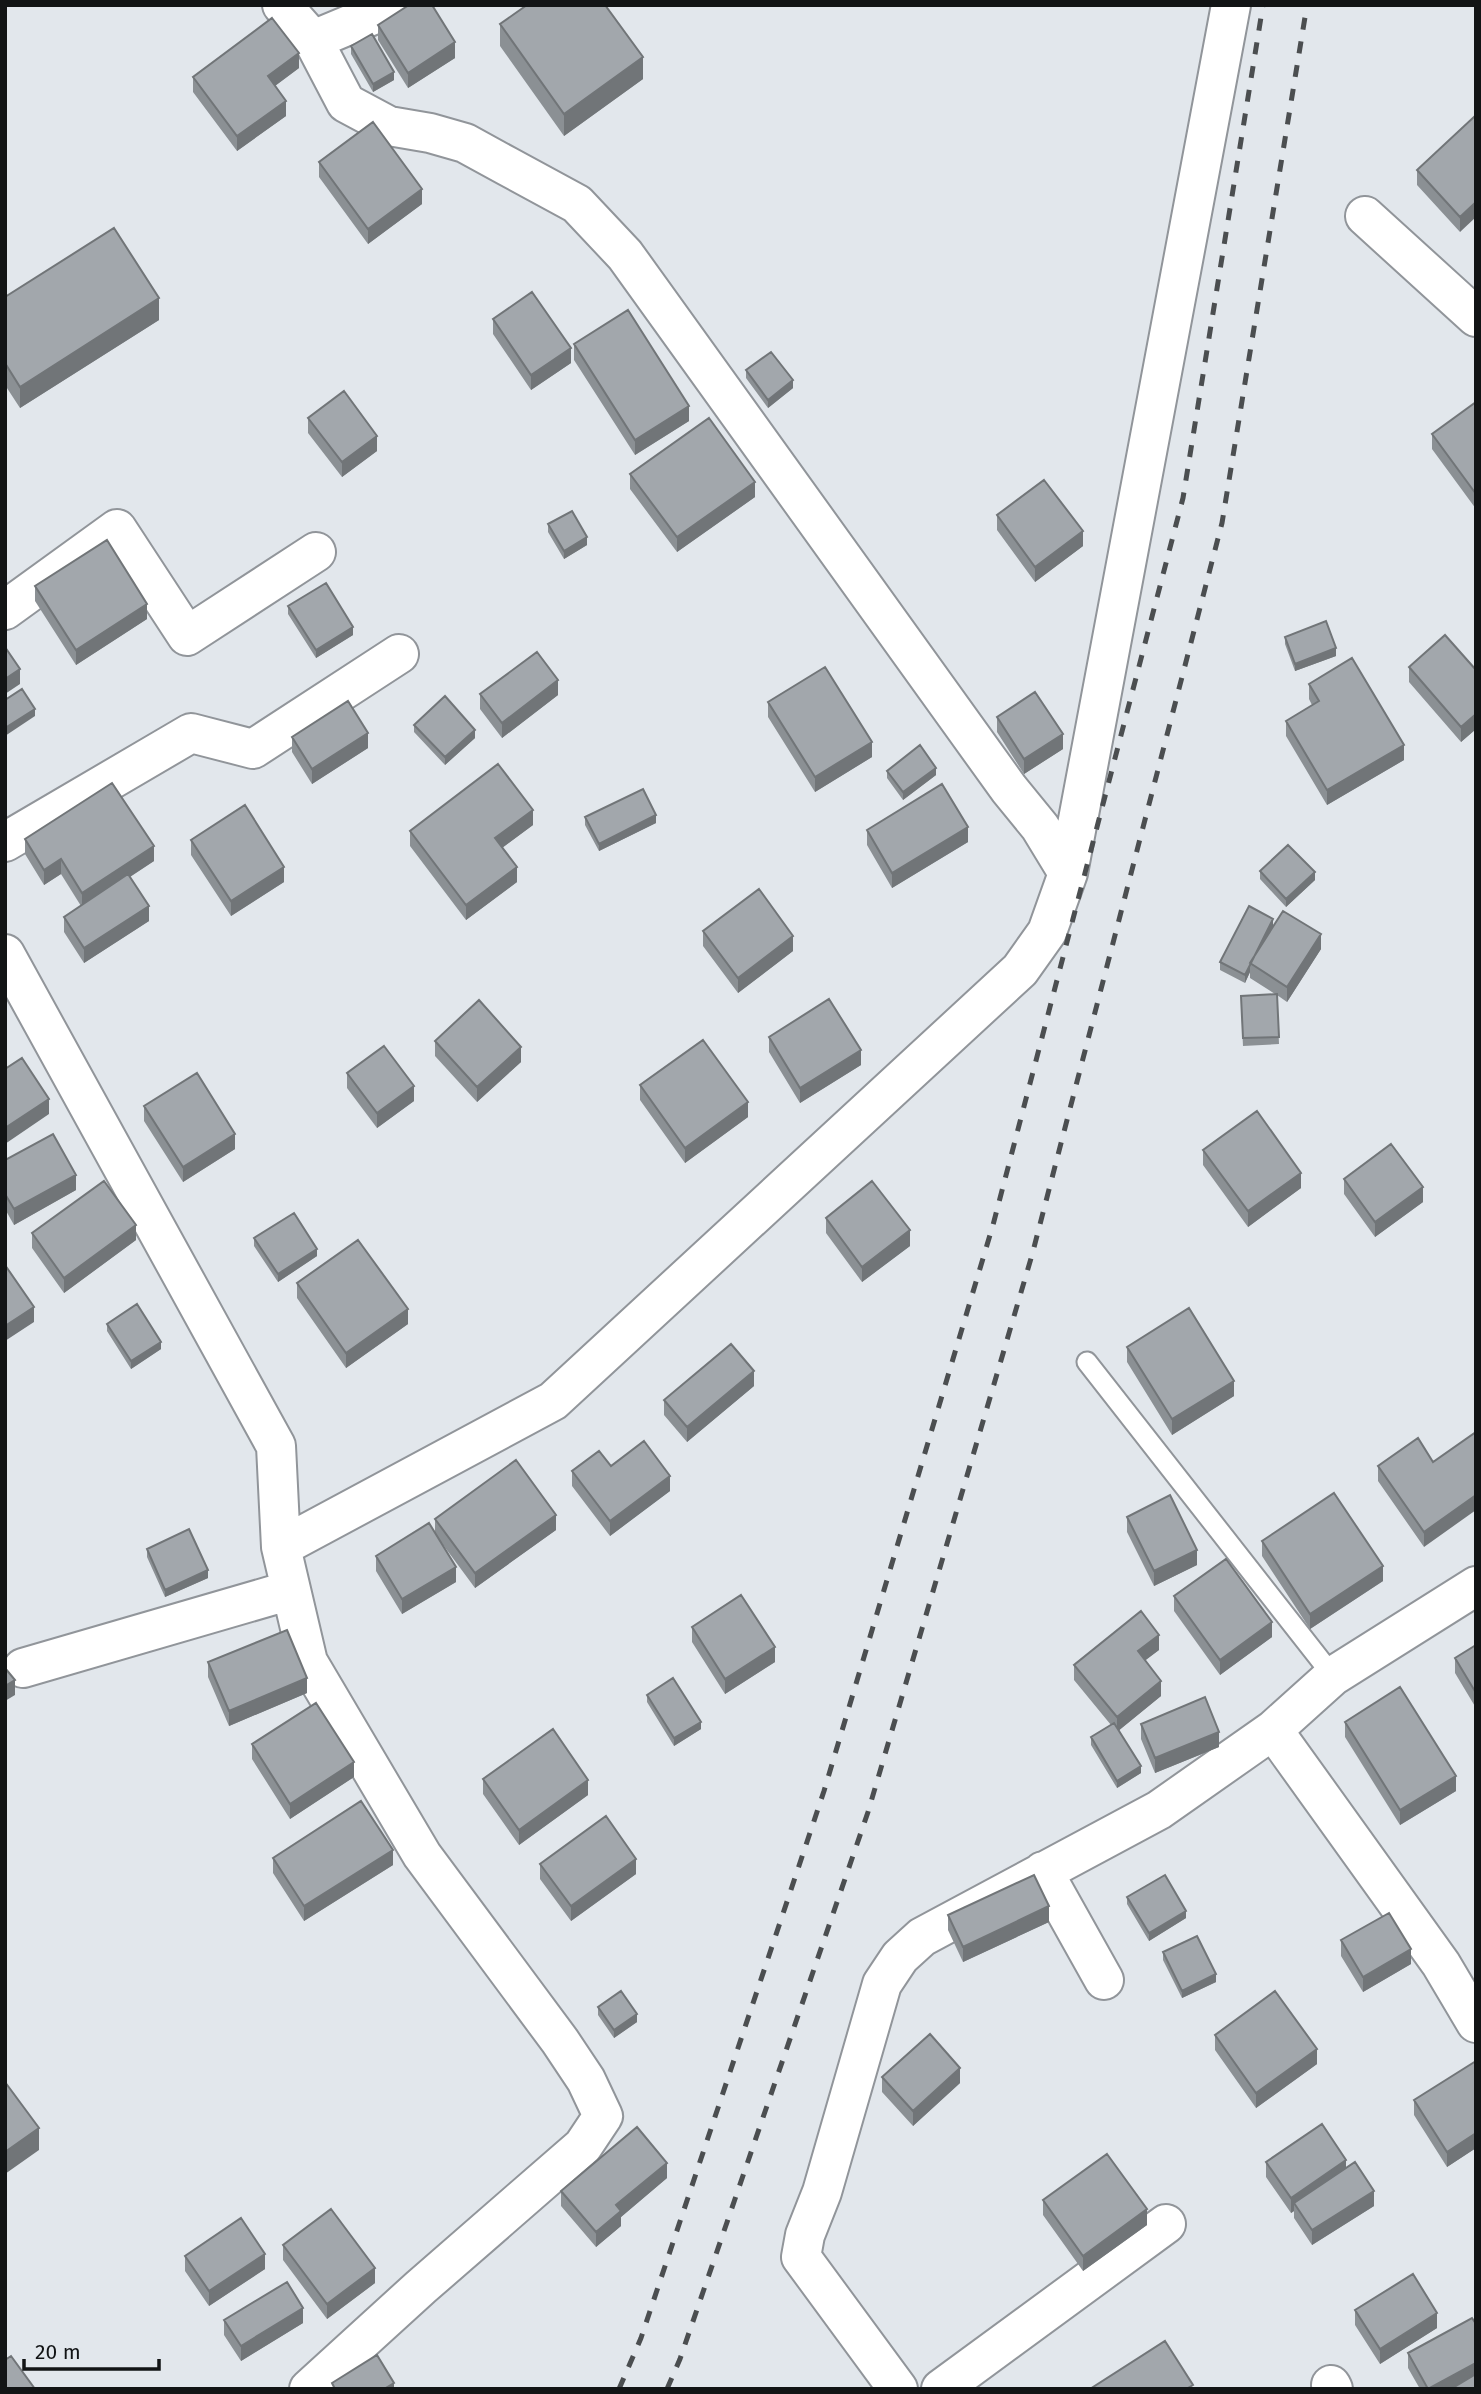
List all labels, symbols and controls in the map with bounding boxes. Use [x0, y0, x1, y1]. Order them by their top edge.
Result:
scale bar [24, 2328, 159, 2372]
text: 20 m [35, 2339, 81, 2365]

